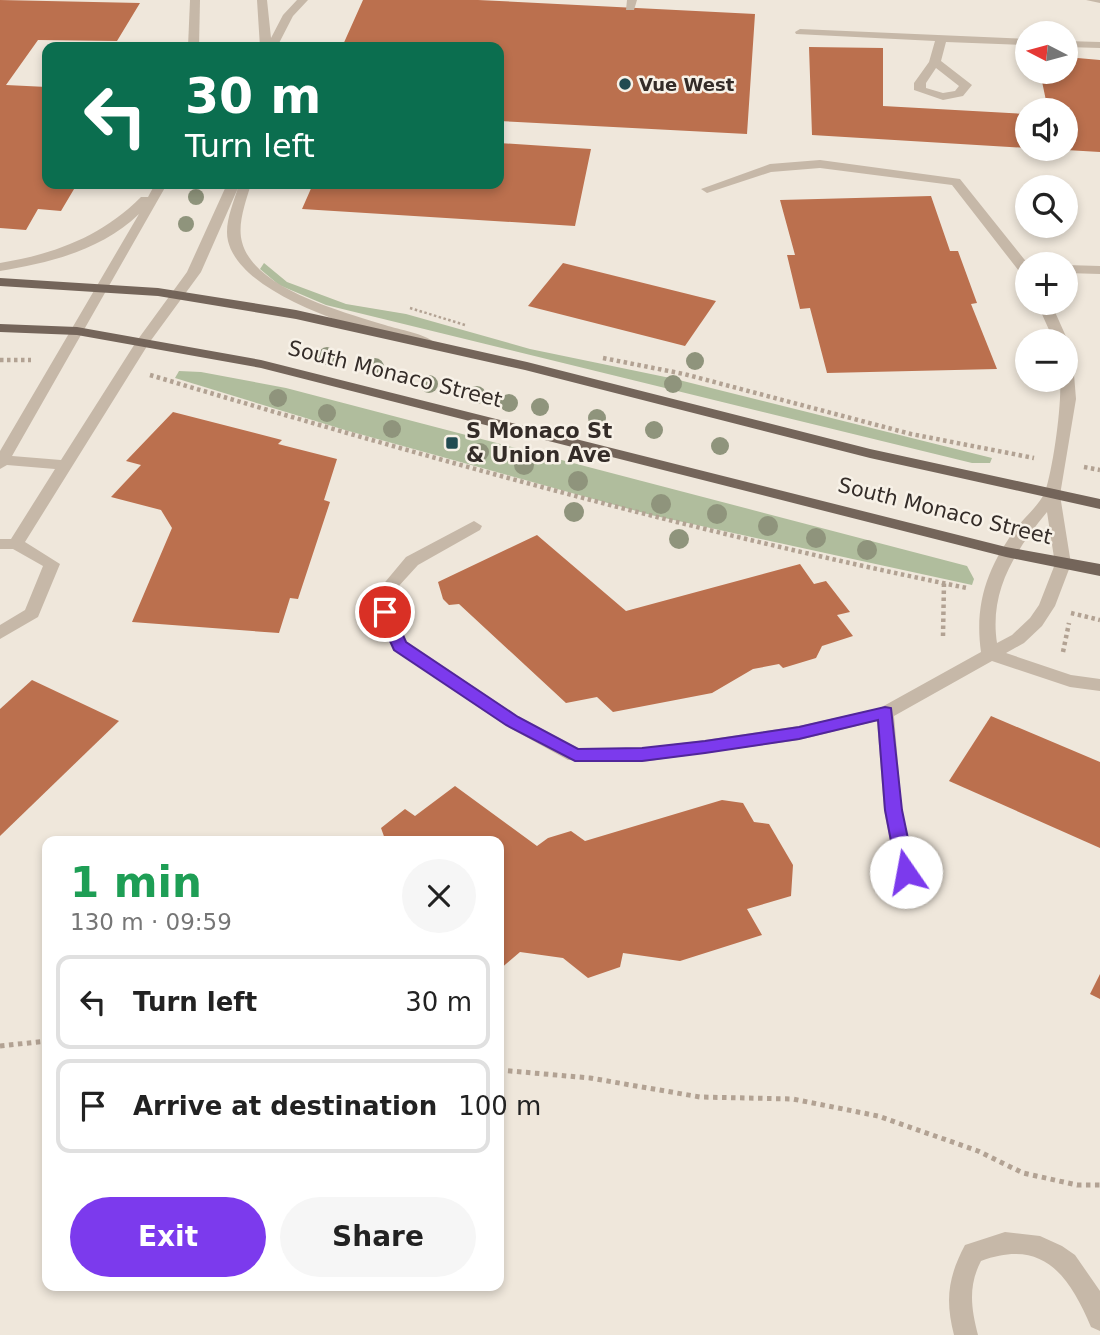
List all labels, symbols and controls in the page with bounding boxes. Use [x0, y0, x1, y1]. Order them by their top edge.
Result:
north arrow [1015, 21, 1078, 84]
map controls [1015, 21, 1078, 392]
text: 30 m [185, 68, 321, 125]
icon: left [70, 70, 161, 161]
place label: Vue West [639, 74, 735, 95]
marker: Vue West [617, 76, 633, 92]
button: sound [1015, 98, 1078, 161]
text: Turn left [185, 127, 315, 165]
button: search [1015, 175, 1078, 238]
button: + [1015, 252, 1078, 315]
button: − [1015, 329, 1078, 392]
street label: South Monaco Street [285, 336, 505, 412]
place label: S Monaco St & Union Ave [466, 419, 612, 467]
marker: S Monaco St & Union Ave [444, 435, 460, 451]
street label: South Monaco Street [835, 473, 1055, 549]
pin [355, 582, 415, 642]
icon: arrive [366, 593, 404, 631]
position arrow [869, 835, 943, 909]
text: 1 min [70, 858, 202, 907]
button: close [402, 859, 476, 933]
text: 130 m · 09:59 [70, 909, 232, 935]
icon: left [74, 983, 112, 1021]
text: Turn left [133, 987, 257, 1017]
text: 30 m [405, 987, 472, 1017]
icon: arrive [74, 1087, 112, 1125]
text: Arrive at destination [133, 1091, 437, 1121]
text: 100 m [458, 1091, 541, 1121]
button: Exit [70, 1197, 266, 1277]
button: Share [280, 1197, 476, 1277]

